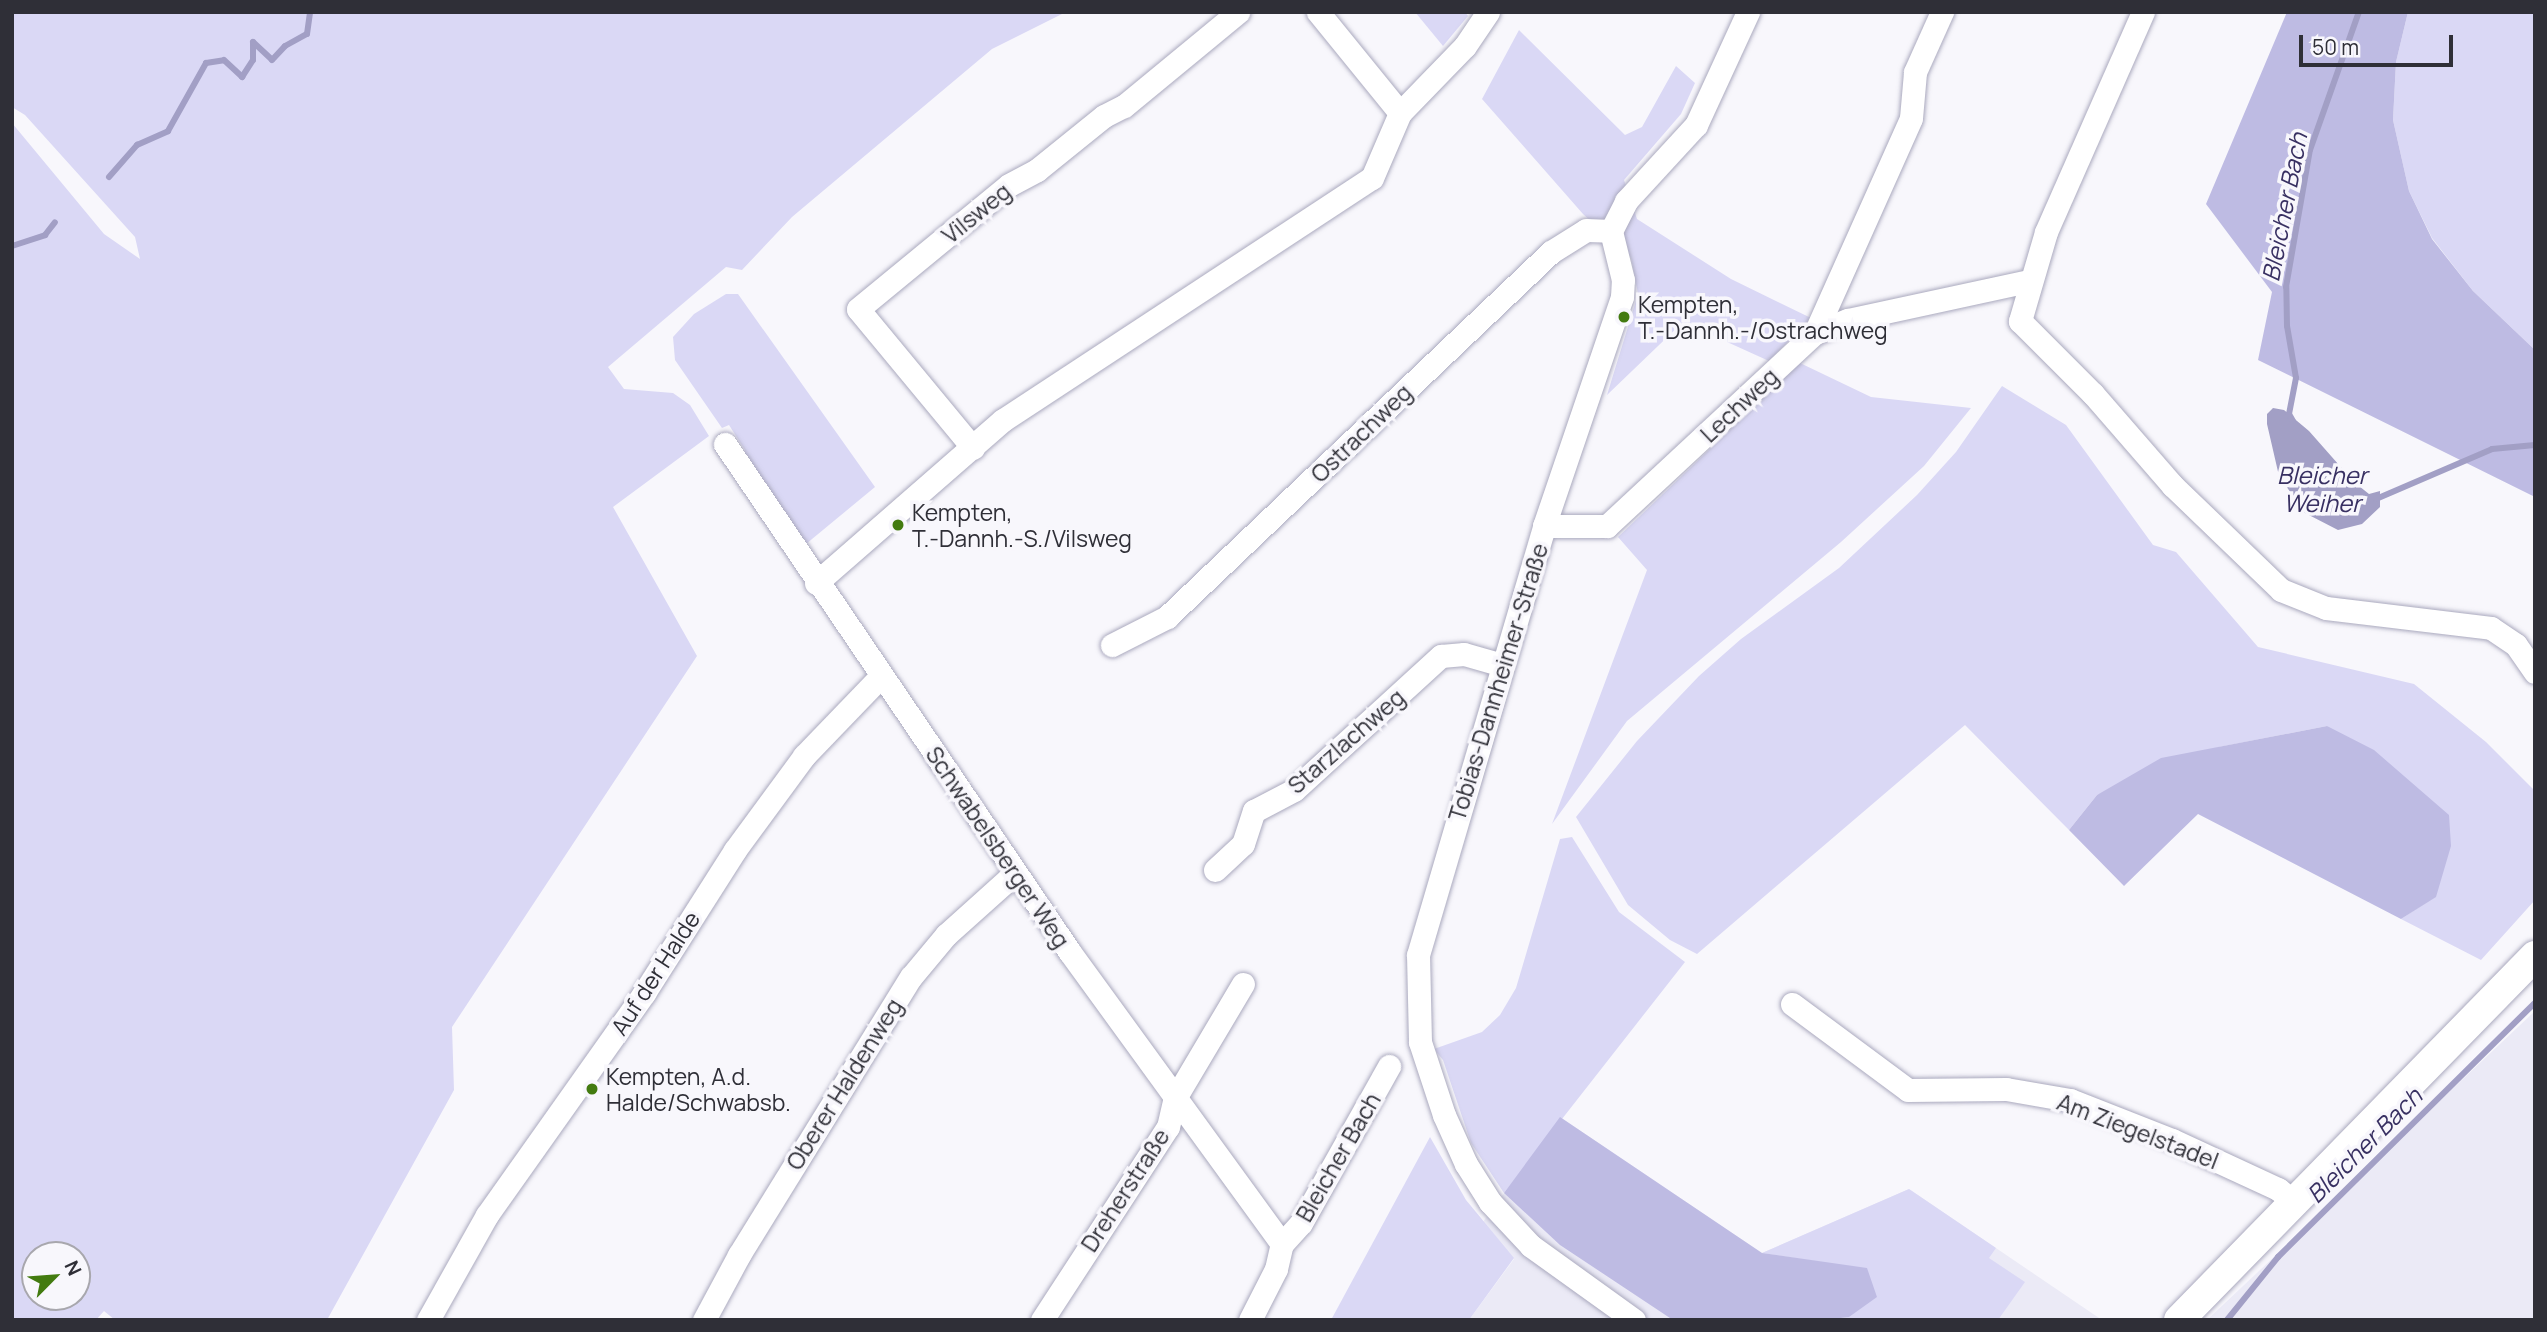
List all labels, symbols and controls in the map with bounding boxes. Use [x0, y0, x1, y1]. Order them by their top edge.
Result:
scale bar [2302, 21, 2456, 65]
text: 50 m [2312, 33, 2359, 61]
water label: Bleicher Bach [2256, 130, 2312, 284]
street label: Vilsweg [936, 177, 1016, 249]
place label: Kempten, T.-Dannh.-/Ostrachweg [1638, 290, 1888, 344]
marker: Kempten, T.-Dannh.-/Ostrachweg [1616, 309, 1632, 325]
street label: Lechweg [1695, 362, 1783, 448]
street label: Ostrachweg [1305, 378, 1417, 488]
water label: Bleicher Weiher [2277, 461, 2367, 517]
place label: Kempten, T.-Dannh.-S./Vilsweg [912, 498, 1132, 552]
marker: Kempten, T.-Dannh.-S./Vilsweg [890, 517, 906, 533]
street label: Tobias-Dannheimer-Straße [1443, 540, 1553, 824]
street label: Starzlachweg [1282, 683, 1410, 799]
street label: Schwabelsberger Weg [920, 741, 1076, 953]
street label: Auf der Halde [605, 906, 705, 1040]
street label: Oberer Haldenweg [780, 993, 908, 1175]
place label: Kempten, A.d. Halde/Schwabsb. [606, 1062, 791, 1116]
marker: Kempten, A.d. Halde/Schwabsb. [584, 1081, 600, 1097]
water label: Bleicher Bach [2301, 1082, 2427, 1208]
street label: Bleicher Bach [1290, 1088, 1386, 1226]
street label: Am Ziegelstadel [2053, 1088, 2223, 1174]
street label: Dreherstraße [1075, 1123, 1175, 1257]
north arrow [21, 1241, 91, 1311]
text: N [59, 1256, 88, 1280]

